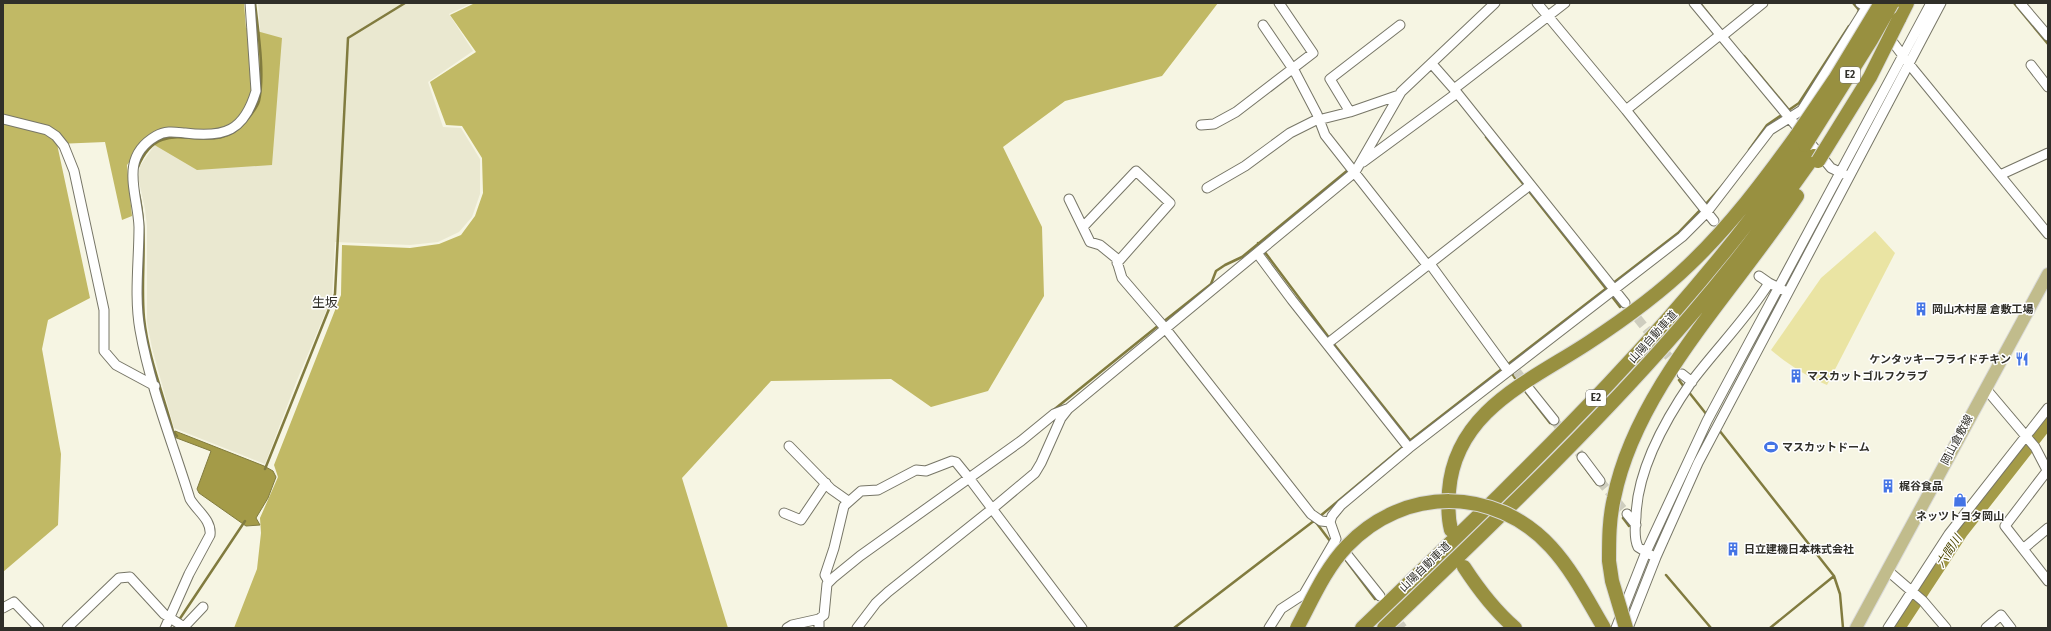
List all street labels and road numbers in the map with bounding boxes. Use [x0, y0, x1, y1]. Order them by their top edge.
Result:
road number: E2 [1840, 67, 1860, 83]
street label: 山陽自動車道 [1626, 308, 1680, 366]
road number: E2 [1586, 390, 1606, 406]
street label: 岡山倉敷線 [1938, 413, 1976, 467]
street label: 山陽自動車道 [1397, 539, 1453, 595]

